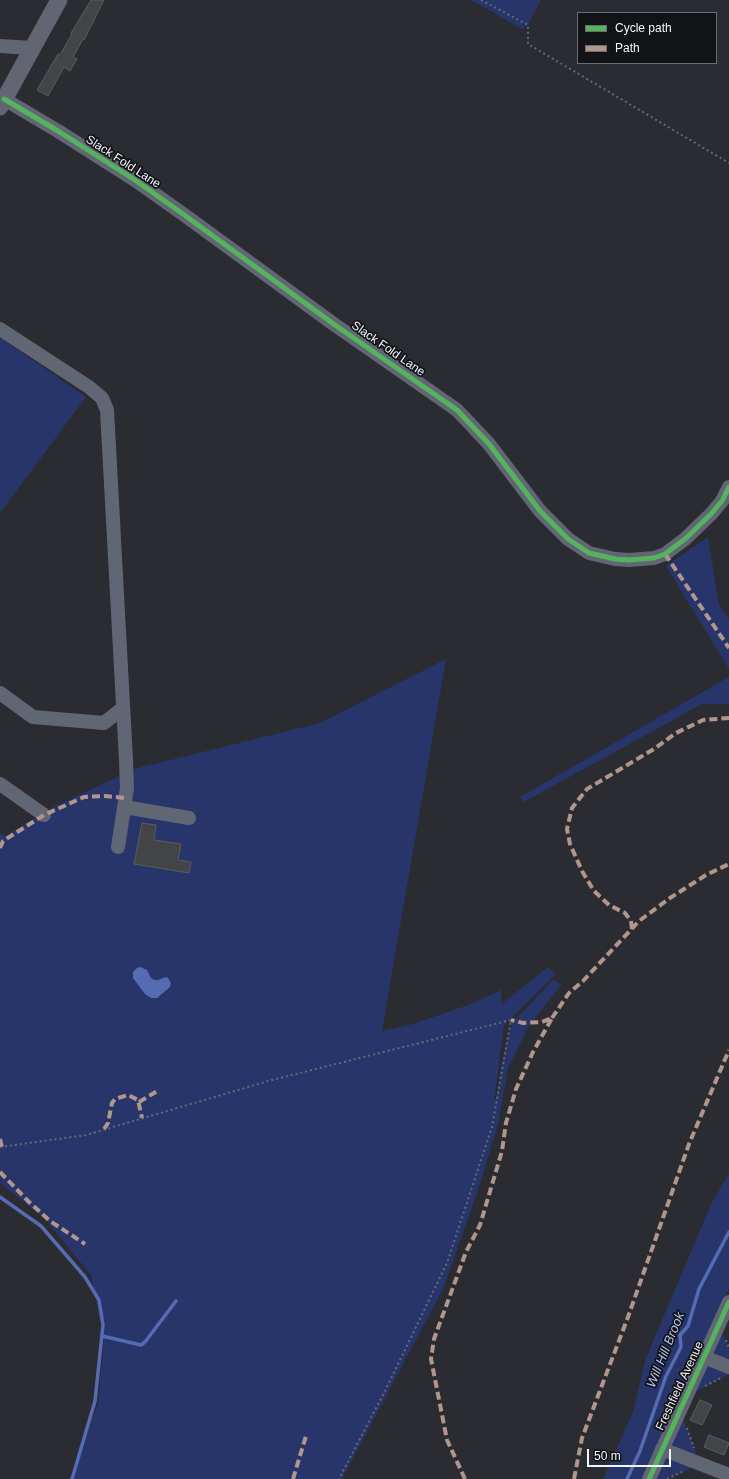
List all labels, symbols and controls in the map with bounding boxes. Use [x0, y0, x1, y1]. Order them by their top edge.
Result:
legend [577, 12, 717, 64]
text: Cycle path [615, 21, 672, 35]
text: Path [615, 41, 640, 55]
street label: Slack Fold Lane [83, 133, 163, 191]
street label: Slack Fold Lane [349, 318, 427, 380]
water label: Will Hill Brook [644, 1310, 688, 1390]
street label: Freshfield Avenue [653, 1339, 707, 1433]
scale bar [589, 1441, 673, 1467]
text: 50 m [594, 1449, 621, 1463]

